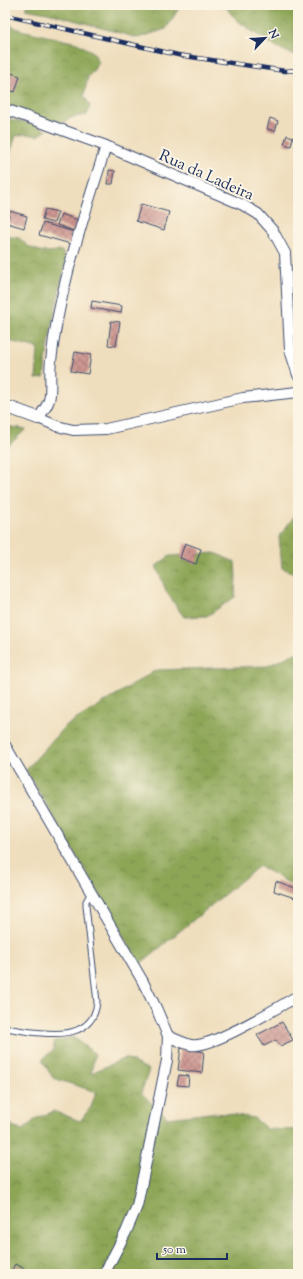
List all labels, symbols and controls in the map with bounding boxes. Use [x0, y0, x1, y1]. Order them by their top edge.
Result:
north arrow [245, 18, 285, 58]
text: N [264, 26, 282, 42]
street label: Rua da Ladeira [155, 145, 258, 208]
scale bar [157, 1235, 227, 1261]
text: 50 m [162, 1241, 186, 1259]

